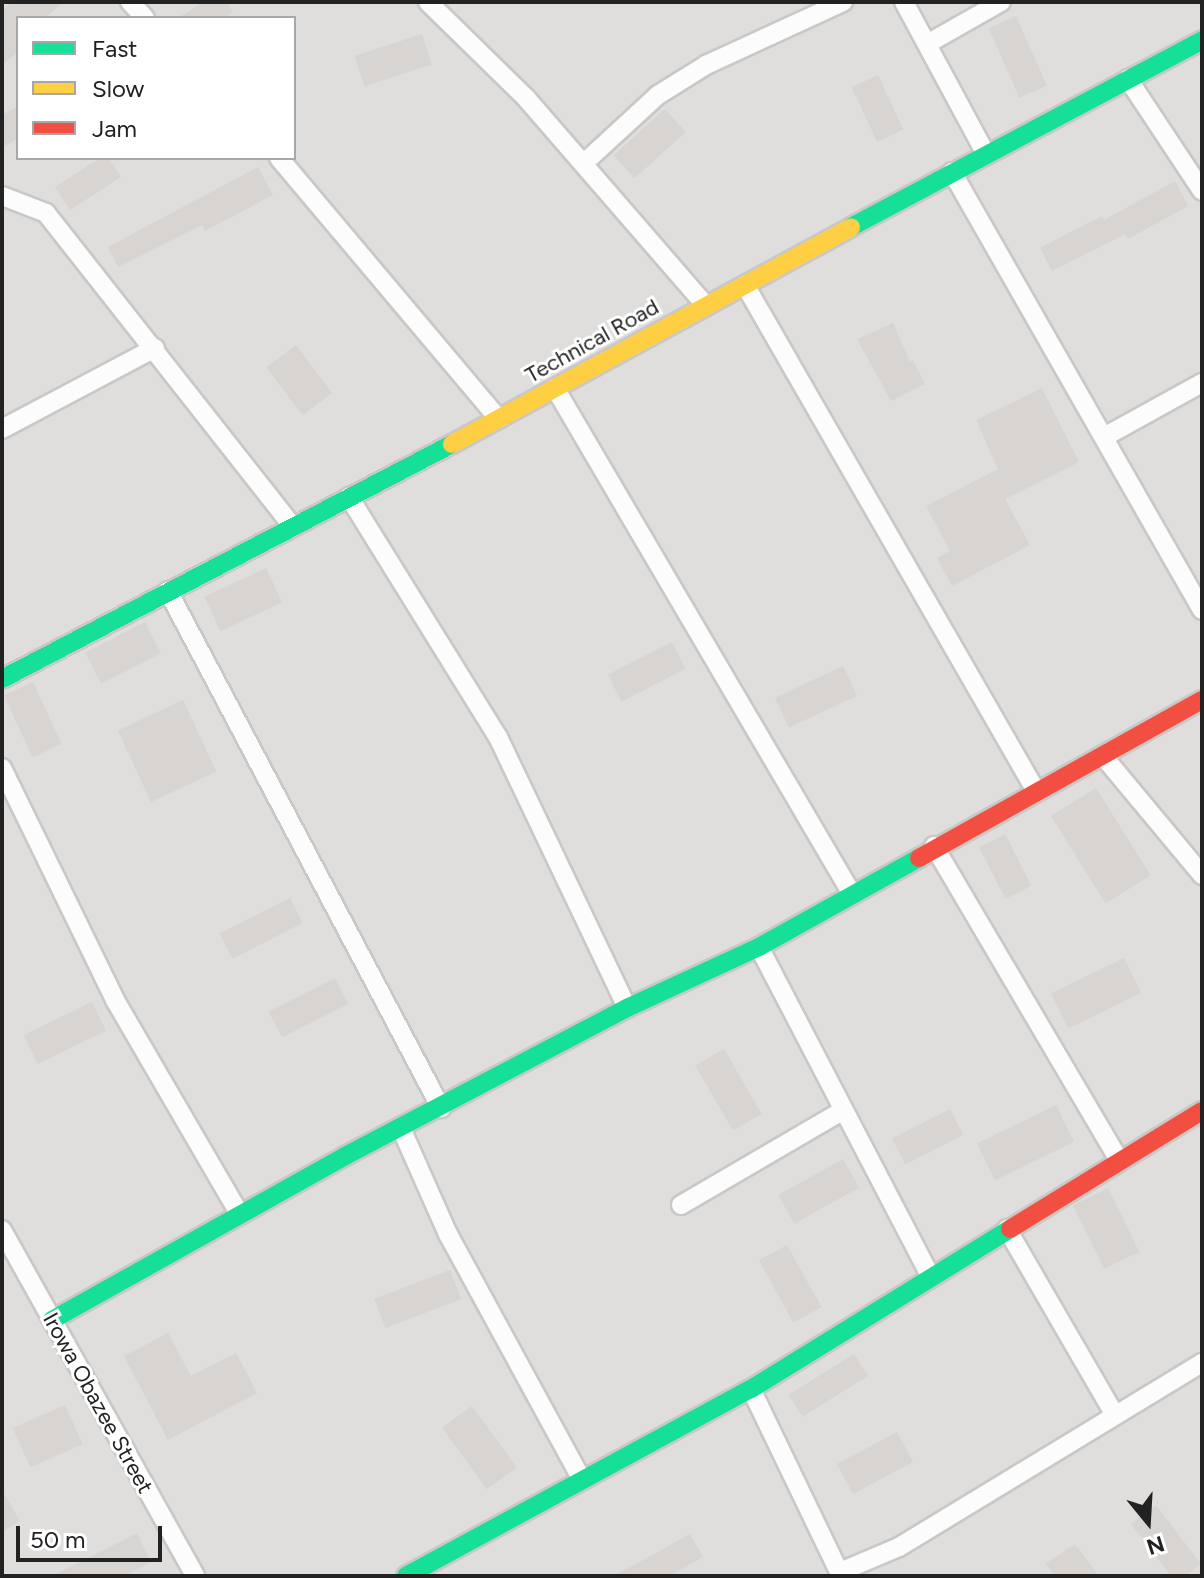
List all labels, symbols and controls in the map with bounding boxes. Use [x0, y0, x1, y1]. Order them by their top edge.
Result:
legend [16, 16, 296, 160]
text: Fast [92, 34, 137, 63]
text: Slow [92, 74, 144, 103]
text: Jam [92, 114, 137, 143]
street label: Technical Road [521, 293, 663, 389]
street label: Irowa Obazee Street [37, 1308, 159, 1498]
north arrow [1108, 1482, 1188, 1562]
scale bar [20, 1510, 166, 1560]
text: 50 m [30, 1525, 86, 1554]
text: N [1143, 1530, 1168, 1561]

